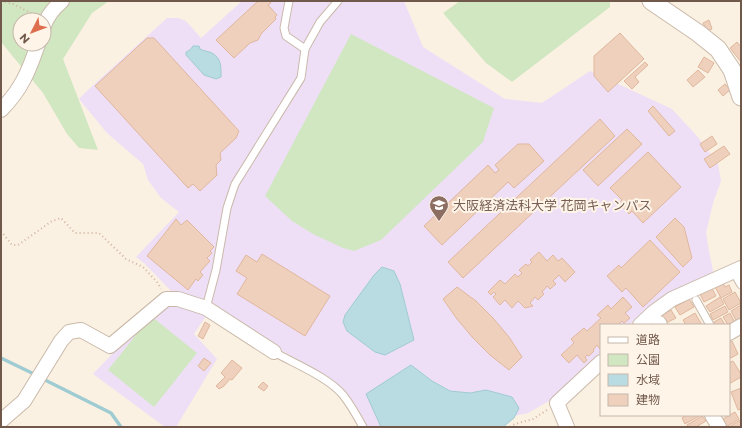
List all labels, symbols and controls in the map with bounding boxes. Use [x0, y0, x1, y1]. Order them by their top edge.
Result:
north arrow [12, 12, 52, 52]
text: N [16, 31, 33, 47]
school or university icon: 大阪経済法科大学 花岡キャンパス [428, 194, 450, 222]
place label: 大阪経済法科大学 花岡キャンパス [453, 197, 651, 213]
legend [600, 324, 730, 416]
text: 道路 [636, 332, 660, 347]
text: 公園 [636, 352, 660, 367]
text: 水域 [636, 372, 660, 387]
text: 建物 [636, 392, 660, 407]

